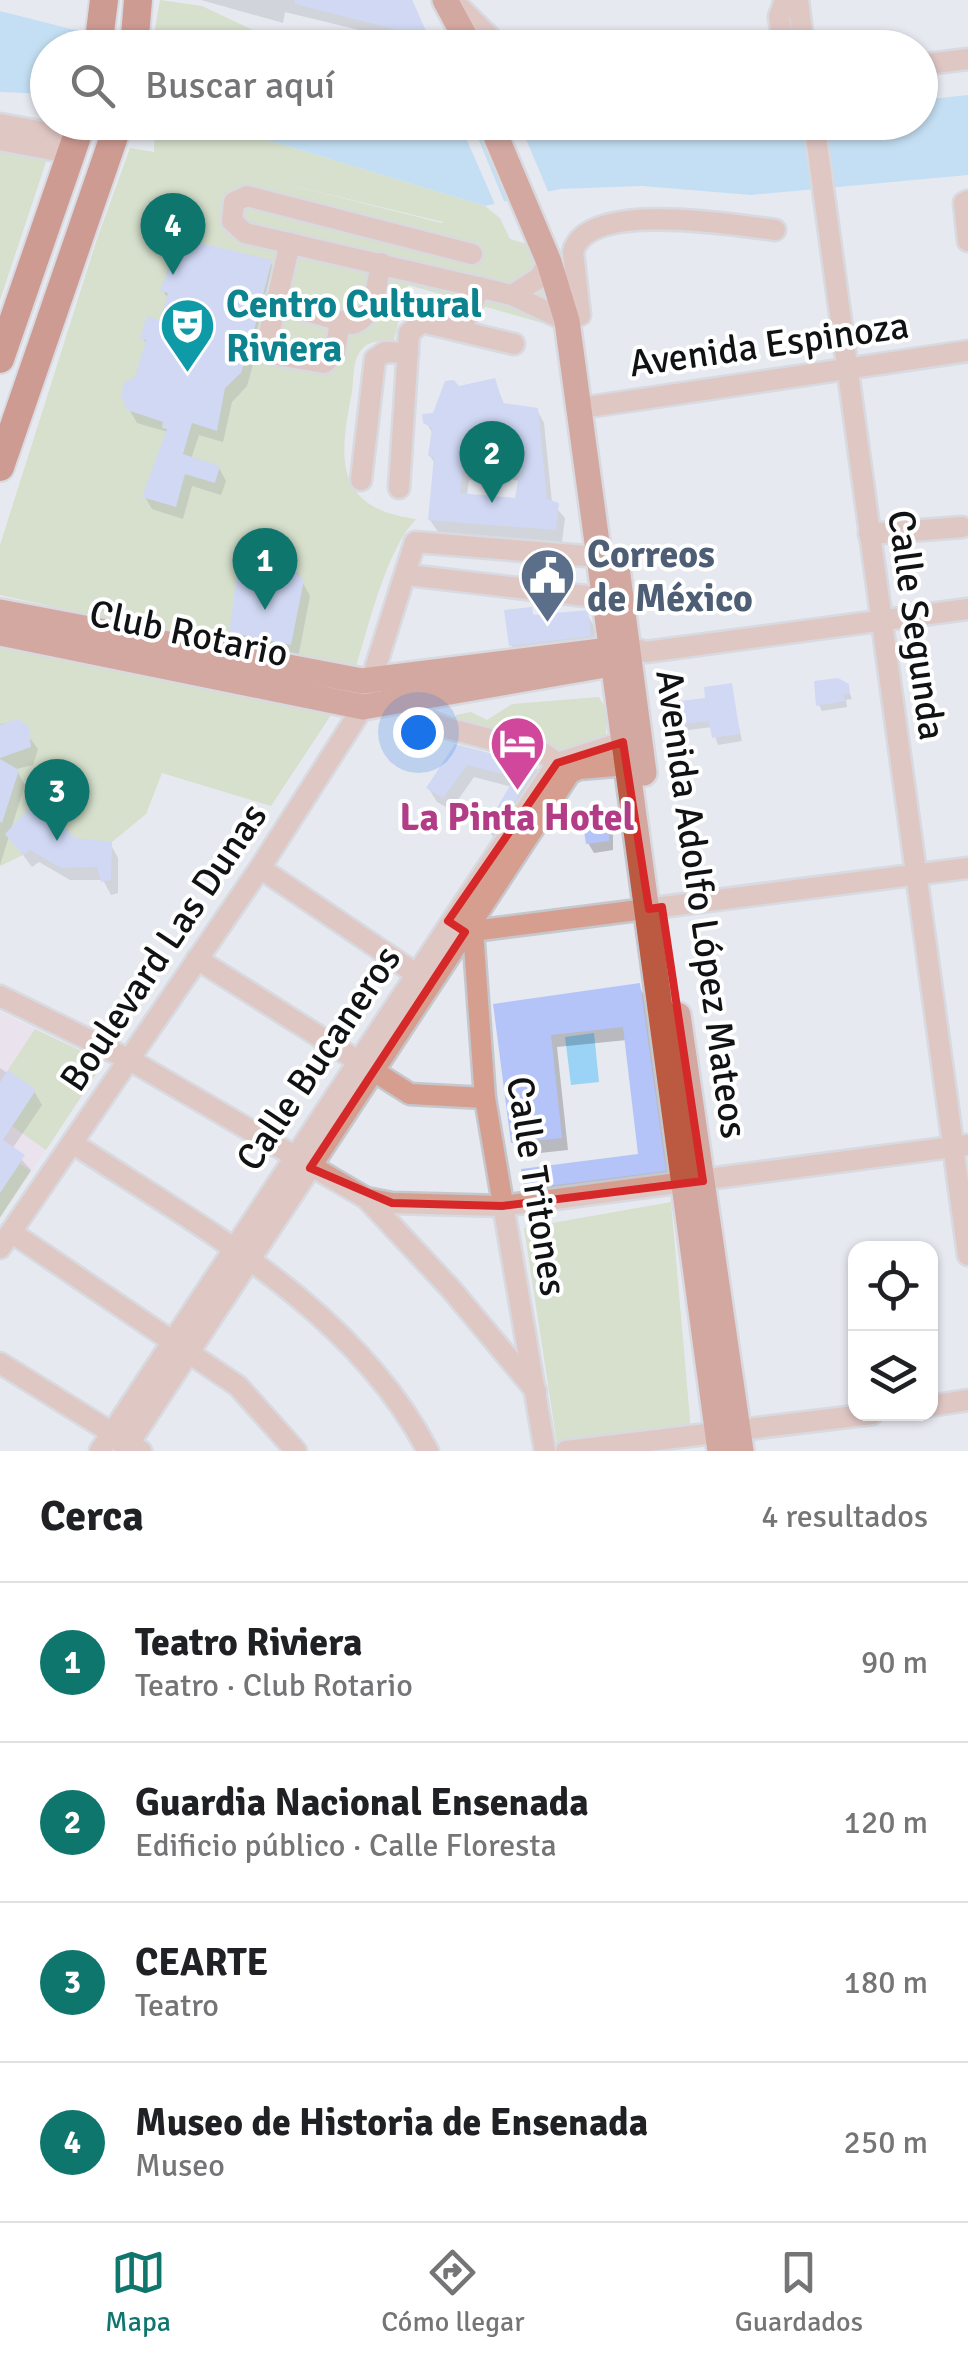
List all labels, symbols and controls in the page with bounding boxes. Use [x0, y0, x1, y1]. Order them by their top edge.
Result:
search box [30, 30, 938, 140]
icon: search [65, 58, 120, 113]
text: Buscar aquí [145, 62, 335, 109]
pin: 4 [140, 192, 206, 275]
place label: Centro Cultural Riviera [226, 281, 482, 372]
theatre icon: Centro Cultural Riviera [157, 296, 217, 375]
street label: Avenida Espinoza [626, 302, 912, 387]
pin: 2 [460, 420, 524, 503]
street label: Calle Segunda [877, 507, 956, 743]
pin: 1 [232, 528, 298, 610]
place label: Correos de México [587, 531, 753, 622]
public building icon: Correos de México [518, 546, 578, 625]
street label: Club Rotario [85, 590, 293, 677]
street label: Avenida Adolfo López Mateos [645, 667, 758, 1141]
your location [393, 707, 444, 758]
hotel icon: La Pinta Hotel [487, 714, 547, 793]
pin: 3 [24, 758, 90, 841]
street label: Boulevard Las Dunas [50, 794, 277, 1100]
place label: La Pinta Hotel [400, 794, 635, 841]
street label: Calle Bucaneros [226, 937, 411, 1180]
street label: Calle Tritones [496, 1073, 577, 1299]
map controls [848, 1241, 938, 1421]
button: locate [848, 1241, 938, 1331]
button: layers [848, 1331, 938, 1421]
text: Cerca [40, 1491, 144, 1542]
text: 4 resultados [761, 1497, 928, 1536]
text: Teatro Riviera [135, 1619, 362, 1666]
text: 1 [64, 1643, 81, 1682]
text: 90 m [861, 1643, 928, 1682]
text: Teatro · Club Rotario [135, 1666, 413, 1705]
text: Guardia Nacional Ensenada [135, 1779, 589, 1826]
text: 2 [64, 1803, 81, 1842]
text: 120 m [844, 1803, 928, 1842]
text: Edificio público · Calle Floresta [135, 1826, 557, 1865]
text: CEARTE [135, 1939, 268, 1986]
text: 3 [64, 1963, 81, 2002]
text: 180 m [844, 1963, 928, 2002]
text: Teatro [135, 1986, 219, 2025]
text: Museo de Historia de Ensenada [135, 2099, 648, 2146]
text: 4 [64, 2123, 81, 2162]
text: 250 m [844, 2123, 928, 2162]
text: Museo [135, 2146, 225, 2185]
tab: Mapa [105, 2245, 171, 2339]
tab: Cómo llegar [381, 2245, 525, 2339]
tab: Guardados [735, 2245, 863, 2339]

